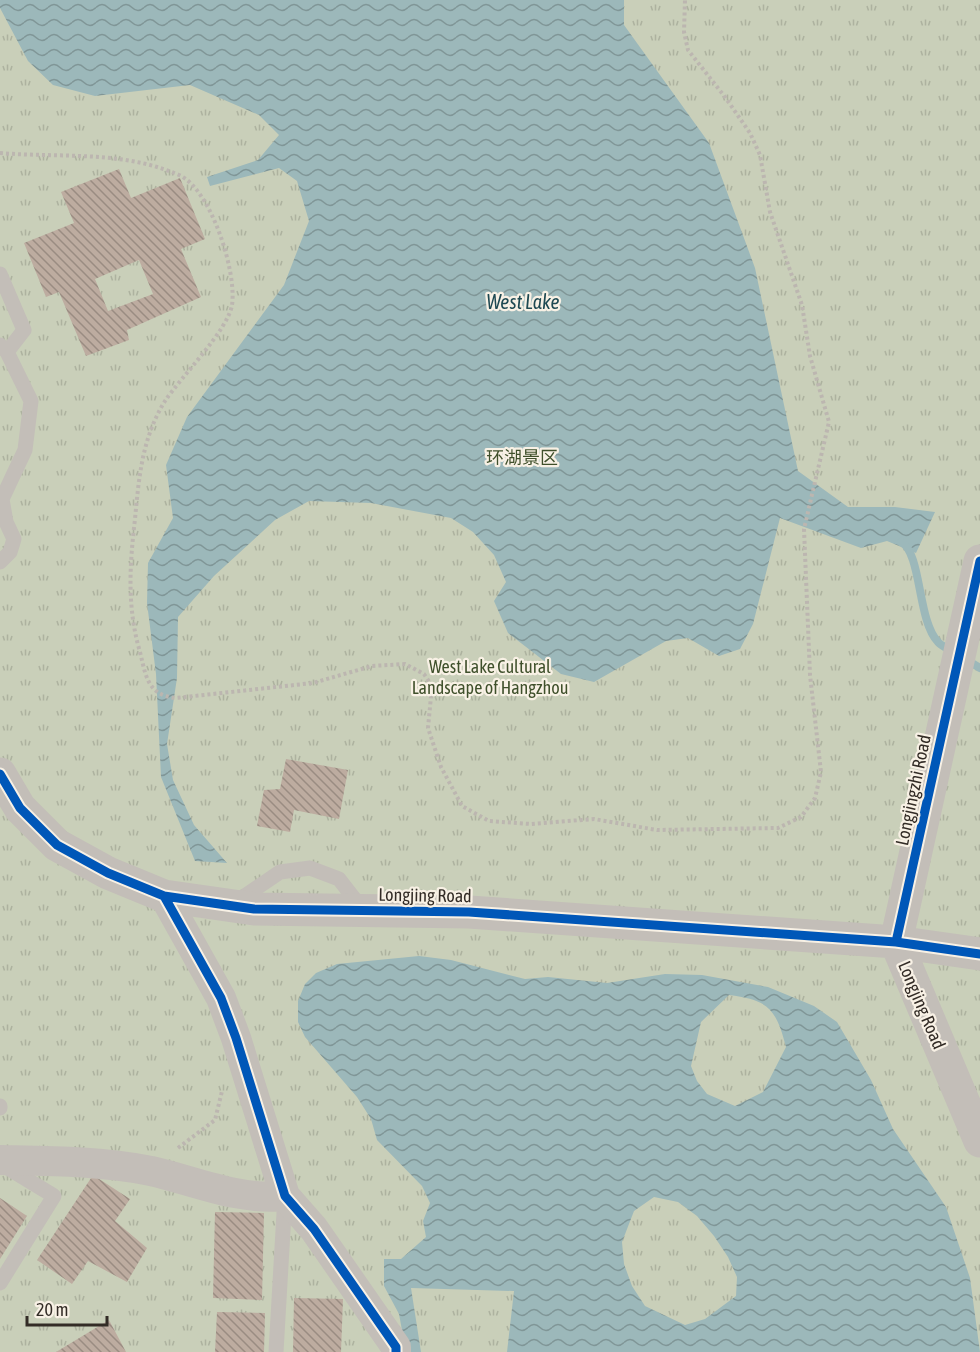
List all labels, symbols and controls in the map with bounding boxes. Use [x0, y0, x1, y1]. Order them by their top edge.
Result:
water label: West Lake [486, 290, 560, 313]
park label: 环湖景区 [486, 447, 558, 468]
park label: West Lake Cultural Landscape of Hangzhou [412, 656, 568, 698]
street label: Longjingzhi Road [891, 733, 935, 847]
street label: Longjing Road [378, 884, 472, 906]
street label: Longjing Road [894, 958, 950, 1052]
scale bar [27, 1289, 106, 1327]
text: 20 m [36, 1299, 68, 1320]

